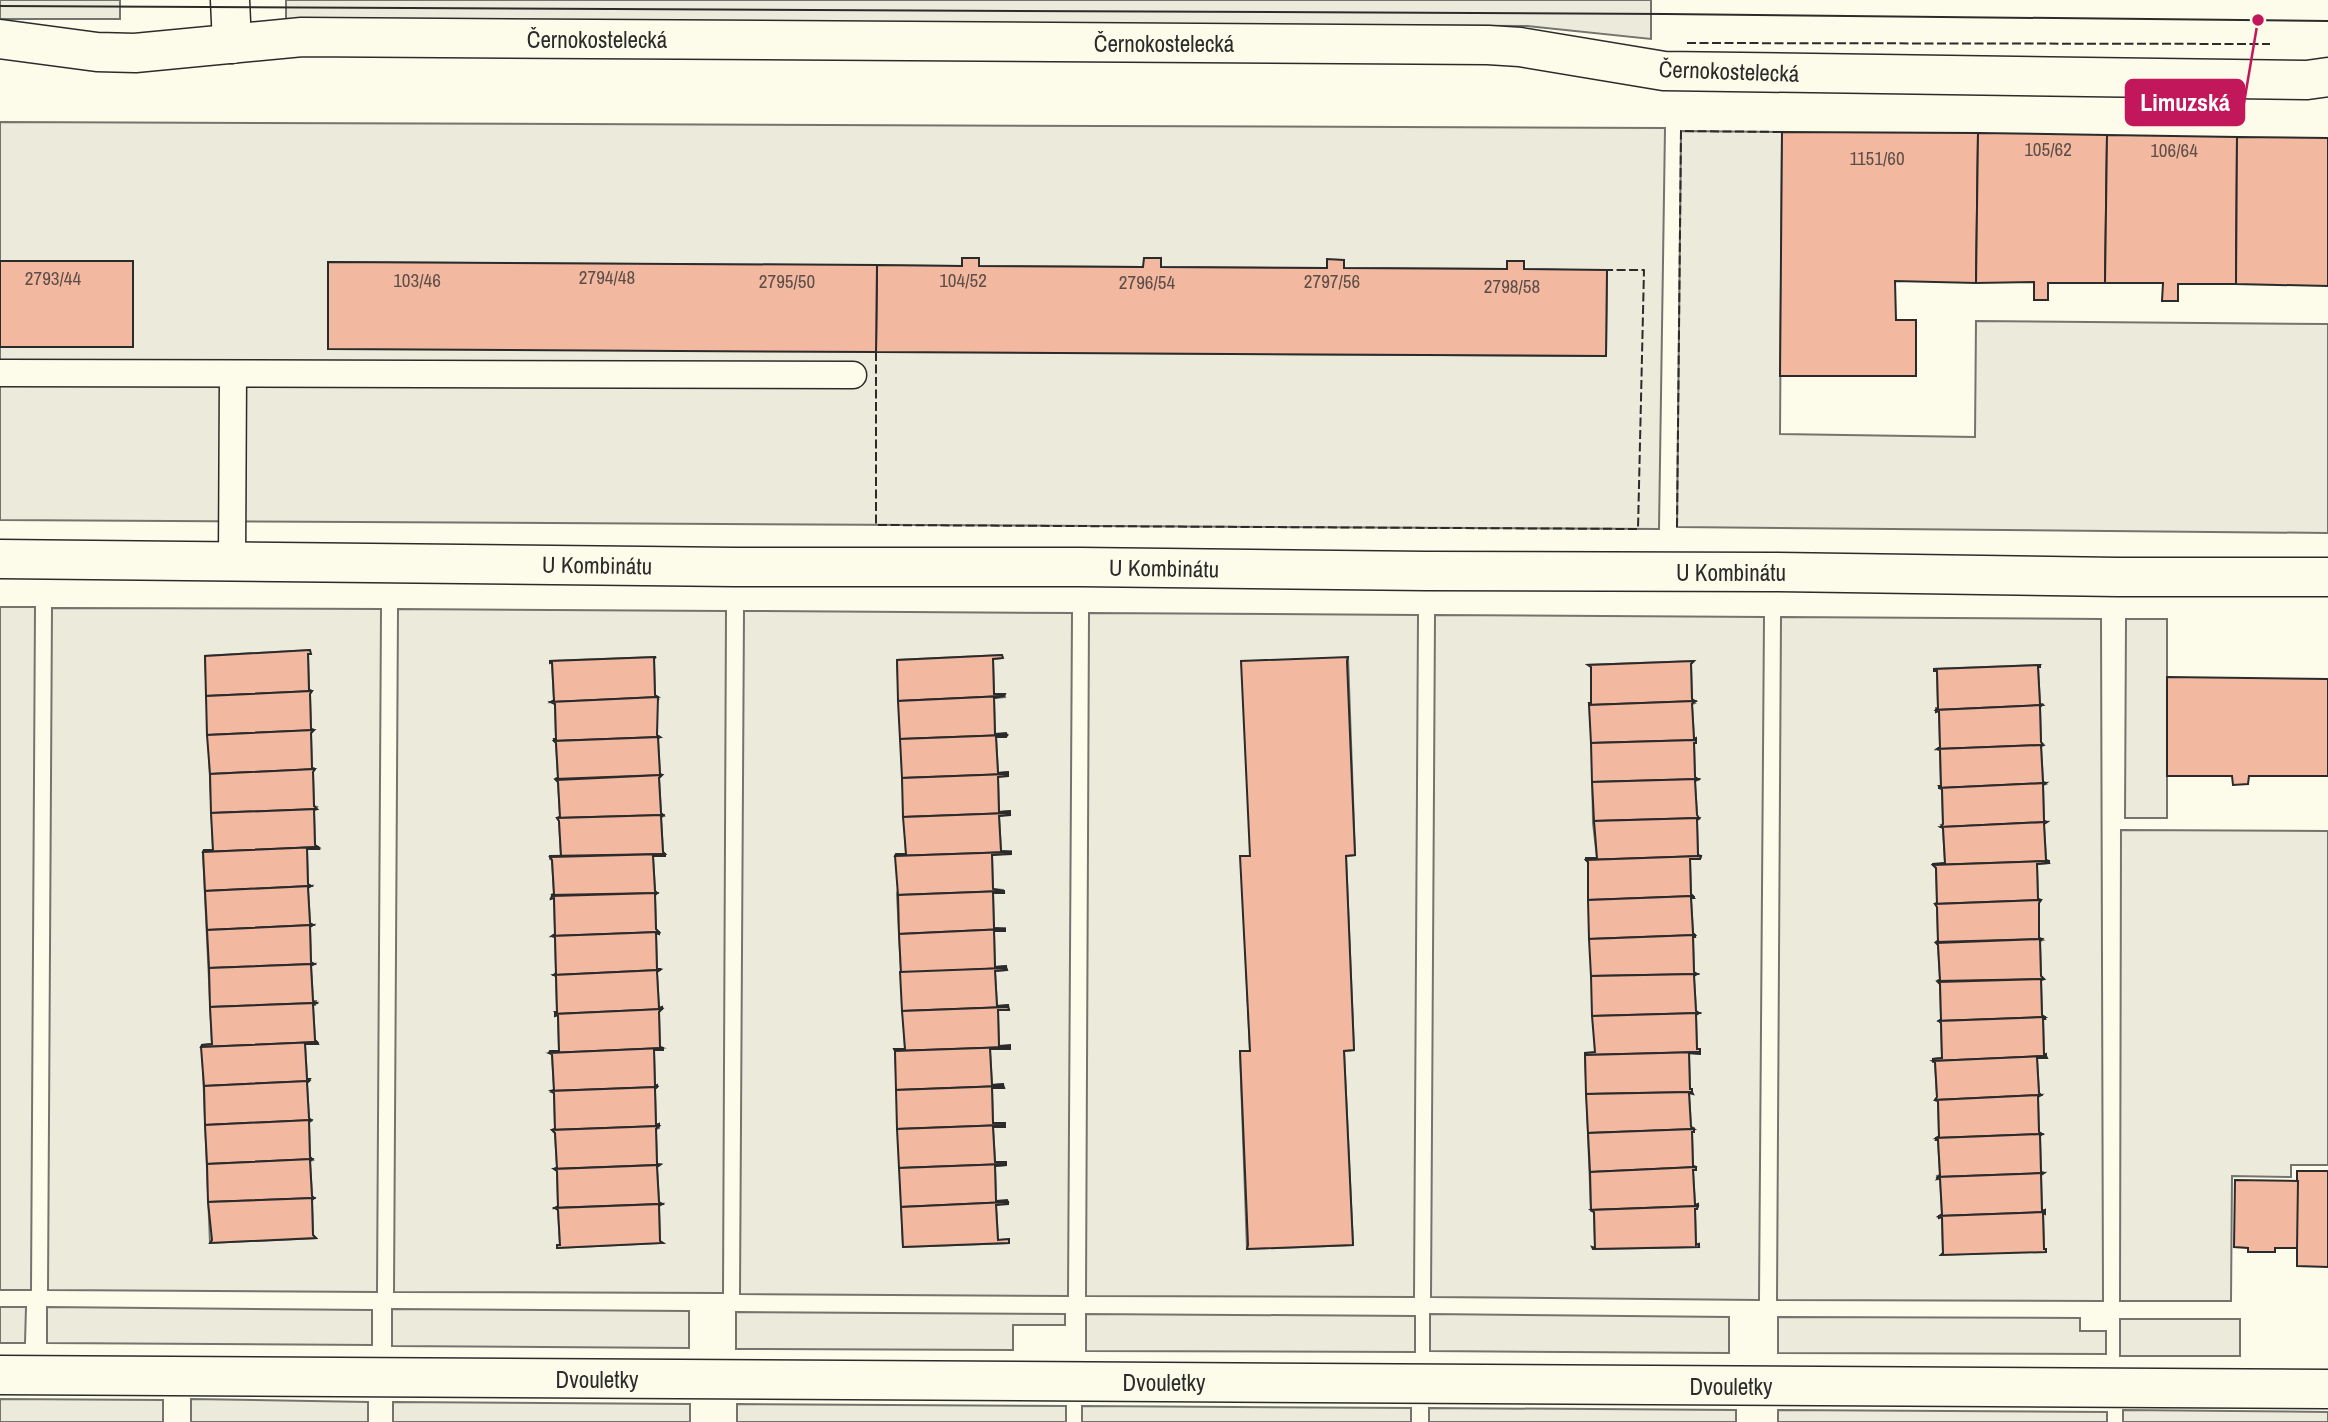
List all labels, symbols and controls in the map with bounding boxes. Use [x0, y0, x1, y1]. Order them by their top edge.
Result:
street label: Černokostelecká [527, 24, 668, 55]
street label: Černokostelecká [1094, 28, 1235, 59]
street label: Černokostelecká [1658, 53, 1800, 89]
callout: Limuzská [2126, 80, 2244, 125]
text: Limuzská [2140, 86, 2230, 118]
house number: 105/62 [2024, 136, 2072, 162]
house number: 106/64 [2150, 137, 2198, 163]
house number: 1151/60 [1849, 145, 1905, 171]
house number: 2794/48 [579, 264, 635, 290]
house number: 2793/44 [25, 265, 81, 291]
house number: 103/46 [393, 267, 441, 293]
house number: 104/52 [939, 267, 987, 293]
house number: 2795/50 [759, 268, 815, 294]
house number: 2797/56 [1304, 268, 1360, 294]
house number: 2796/54 [1119, 269, 1175, 295]
house number: 2798/58 [1484, 273, 1540, 299]
street label: U Kombinátu [542, 549, 652, 581]
street label: U Kombinátu [1109, 552, 1219, 584]
street label: U Kombinátu [1676, 557, 1786, 588]
street label: Dvouletky [556, 1364, 639, 1395]
street label: Dvouletky [1123, 1367, 1206, 1398]
street label: Dvouletky [1690, 1371, 1773, 1402]

